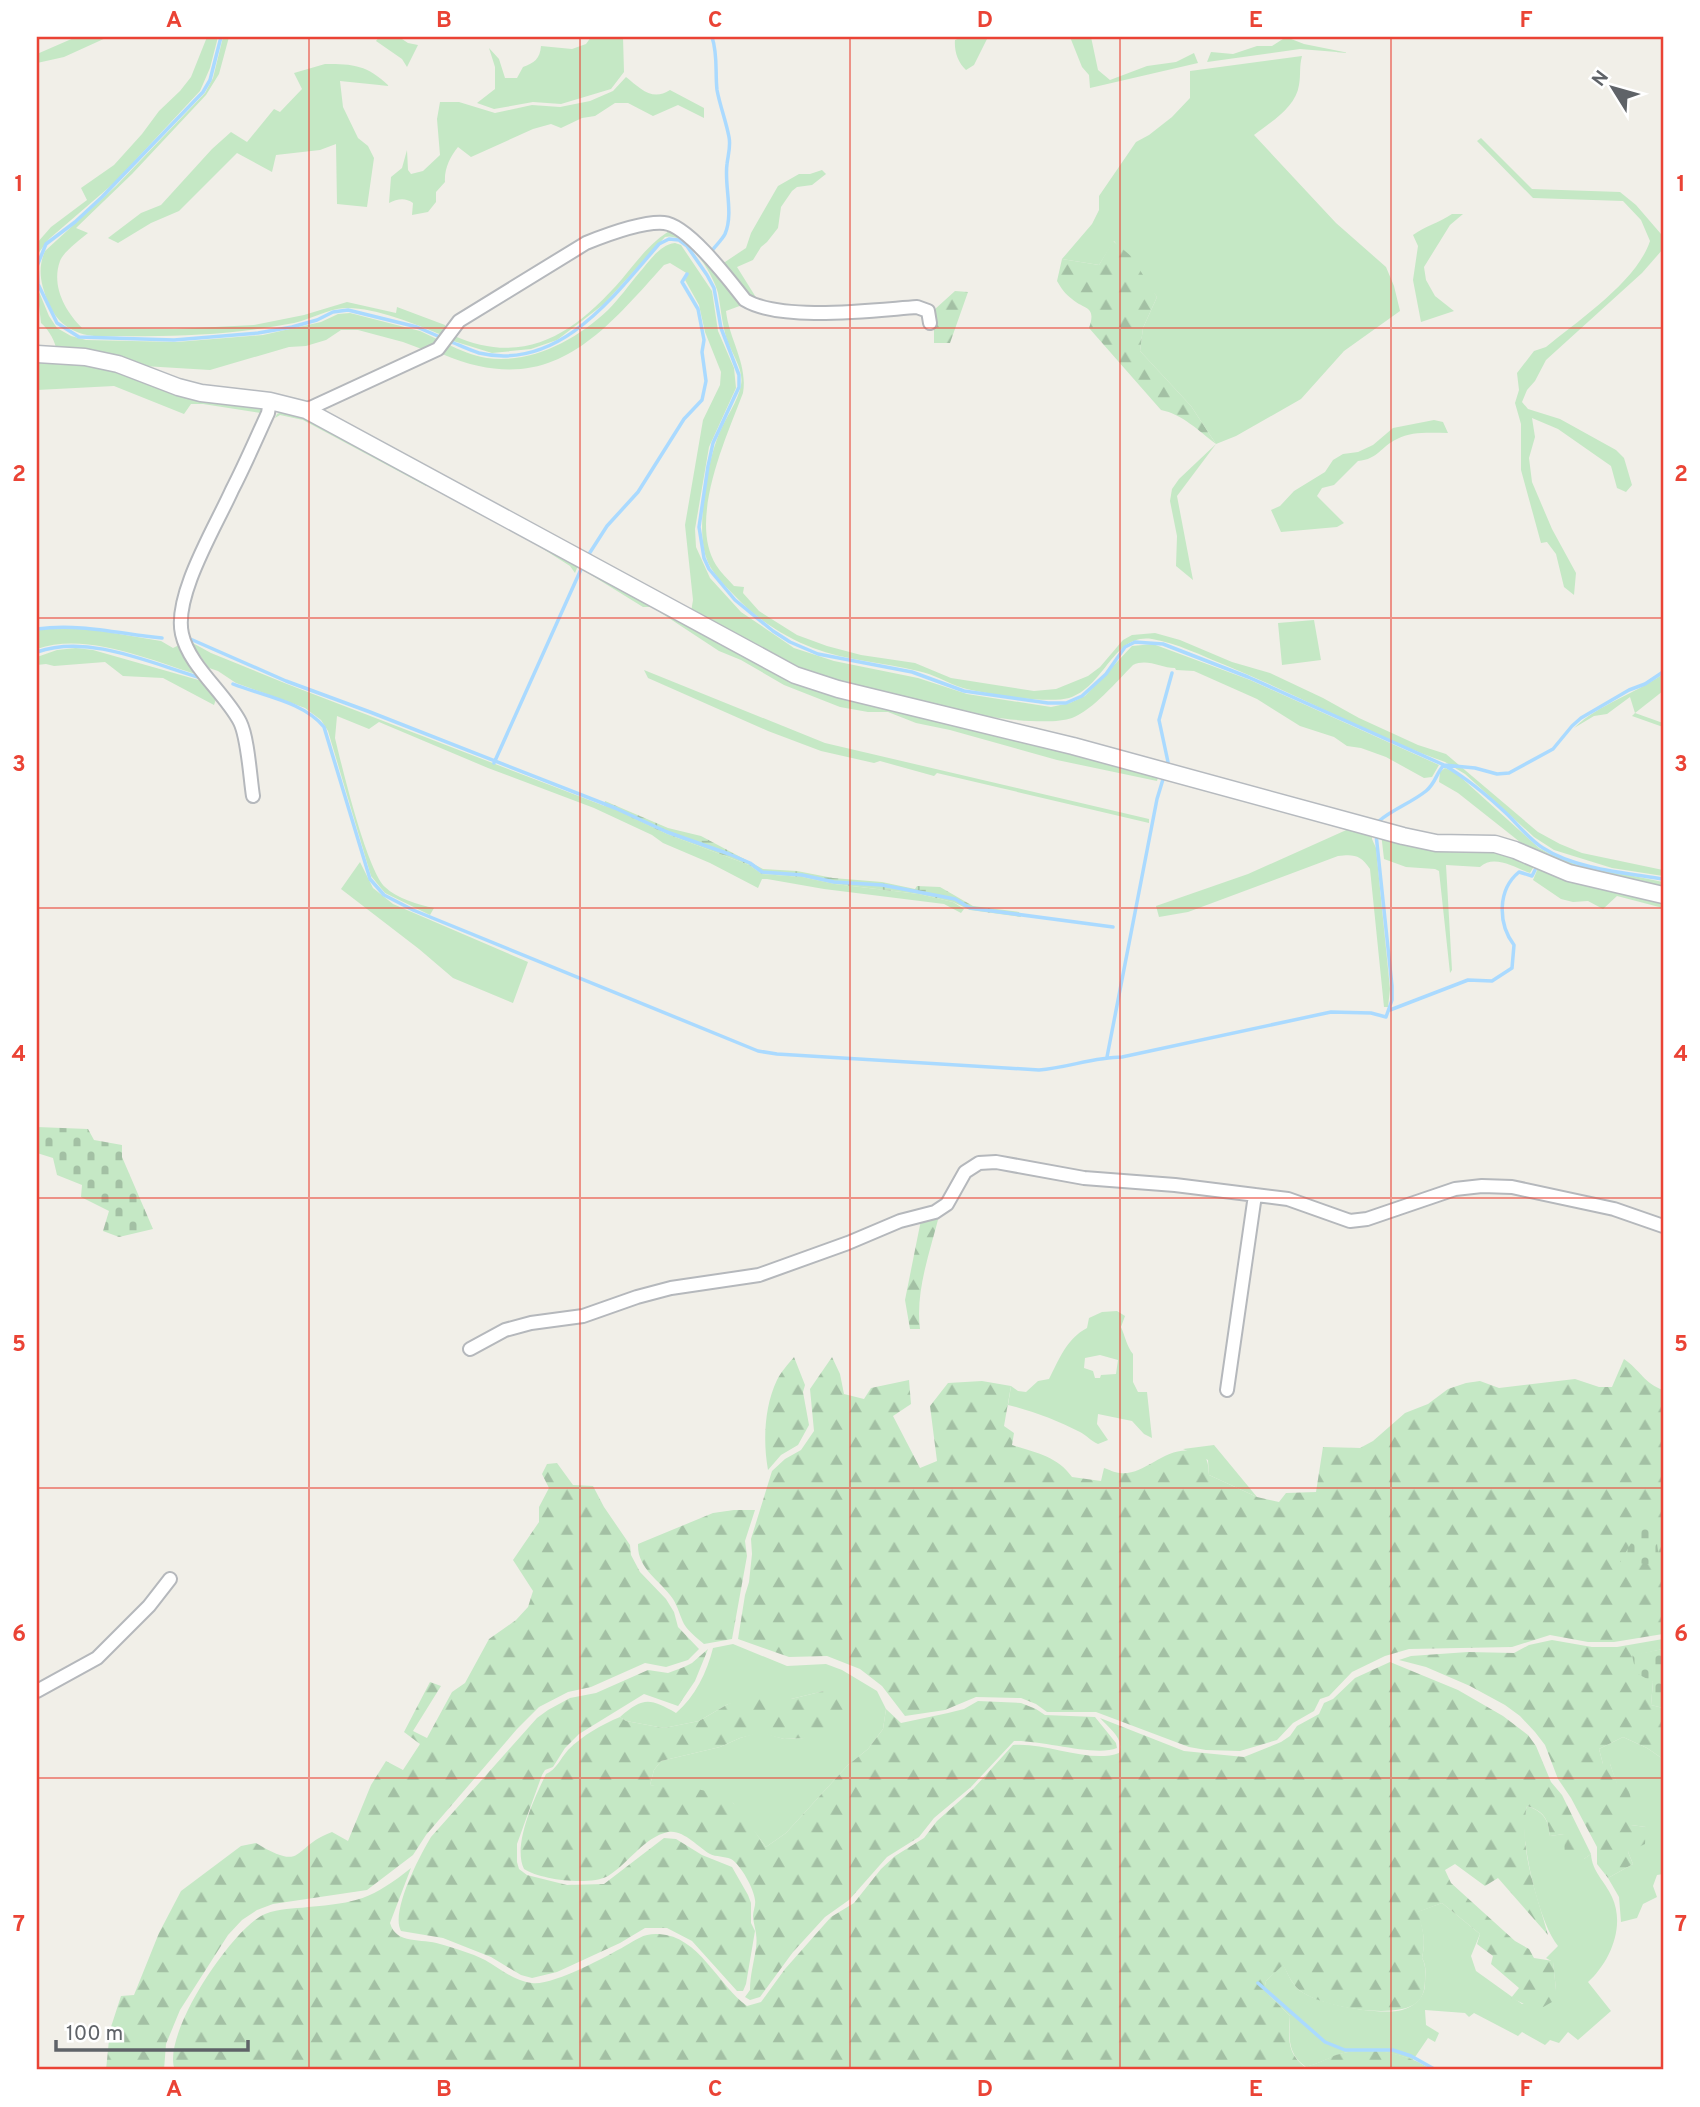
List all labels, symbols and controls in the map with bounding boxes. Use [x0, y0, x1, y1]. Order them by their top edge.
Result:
text: A [166, 7, 182, 36]
text: B [436, 7, 452, 36]
text: C [708, 7, 722, 36]
text: D [977, 7, 993, 36]
text: E [1249, 7, 1263, 36]
text: F [1519, 7, 1533, 36]
north arrow [1578, 52, 1648, 122]
text: N [1587, 66, 1615, 92]
text: 1 [14, 171, 24, 200]
text: 1 [1676, 171, 1686, 200]
text: 2 [12, 461, 26, 490]
text: 2 [1674, 461, 1688, 490]
text: 3 [12, 751, 26, 780]
text: 3 [1674, 751, 1688, 780]
text: 4 [12, 1041, 26, 1070]
text: 4 [1674, 1041, 1688, 1070]
text: 5 [12, 1331, 26, 1360]
text: 5 [1674, 1331, 1688, 1360]
text: 6 [12, 1621, 26, 1650]
text: 6 [1674, 1621, 1688, 1650]
text: 7 [13, 1911, 25, 1940]
text: 7 [1675, 1911, 1687, 1940]
scale bar [56, 2009, 248, 2053]
text: 100 m [66, 2021, 123, 2048]
text: A [166, 2076, 182, 2105]
text: B [436, 2076, 452, 2105]
text: C [708, 2076, 722, 2105]
text: D [977, 2076, 993, 2105]
text: E [1249, 2076, 1263, 2105]
text: F [1519, 2076, 1533, 2105]

